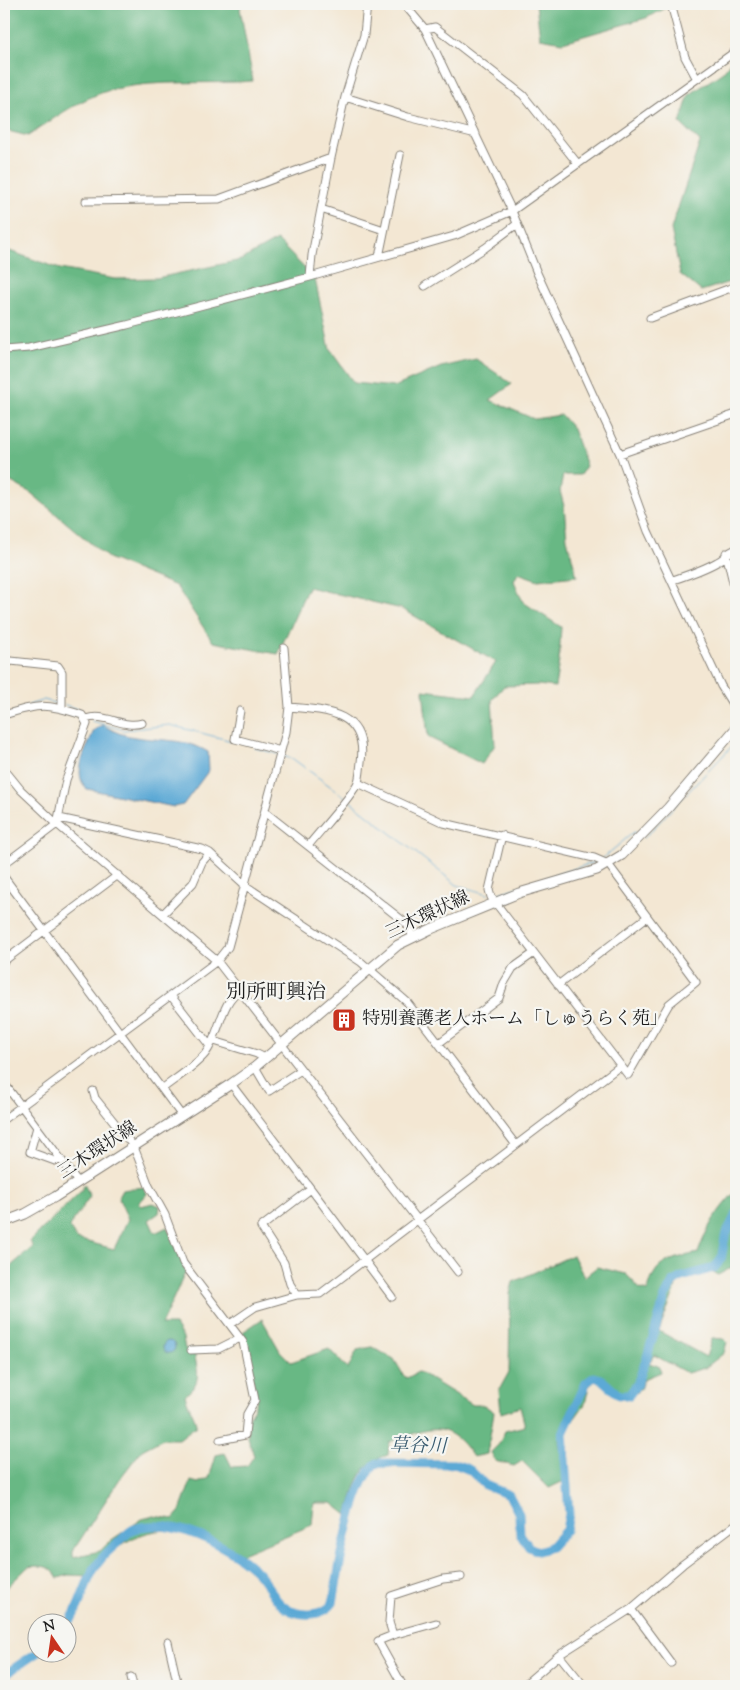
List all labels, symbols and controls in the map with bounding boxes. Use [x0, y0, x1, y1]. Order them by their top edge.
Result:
street label: 三木環状線 [382, 885, 474, 947]
district label: 別所町興治 [226, 979, 326, 1008]
building icon: 特別養護老人ホーム「しゅうらく苑」 [331, 1007, 357, 1033]
place label: 特別養護老人ホーム「しゅうらく苑」 [362, 1007, 668, 1033]
street label: 三木環状線 [53, 1116, 143, 1186]
water label: 草谷川 [389, 1433, 449, 1461]
north arrow [28, 1612, 78, 1662]
text: N [42, 1616, 57, 1638]

